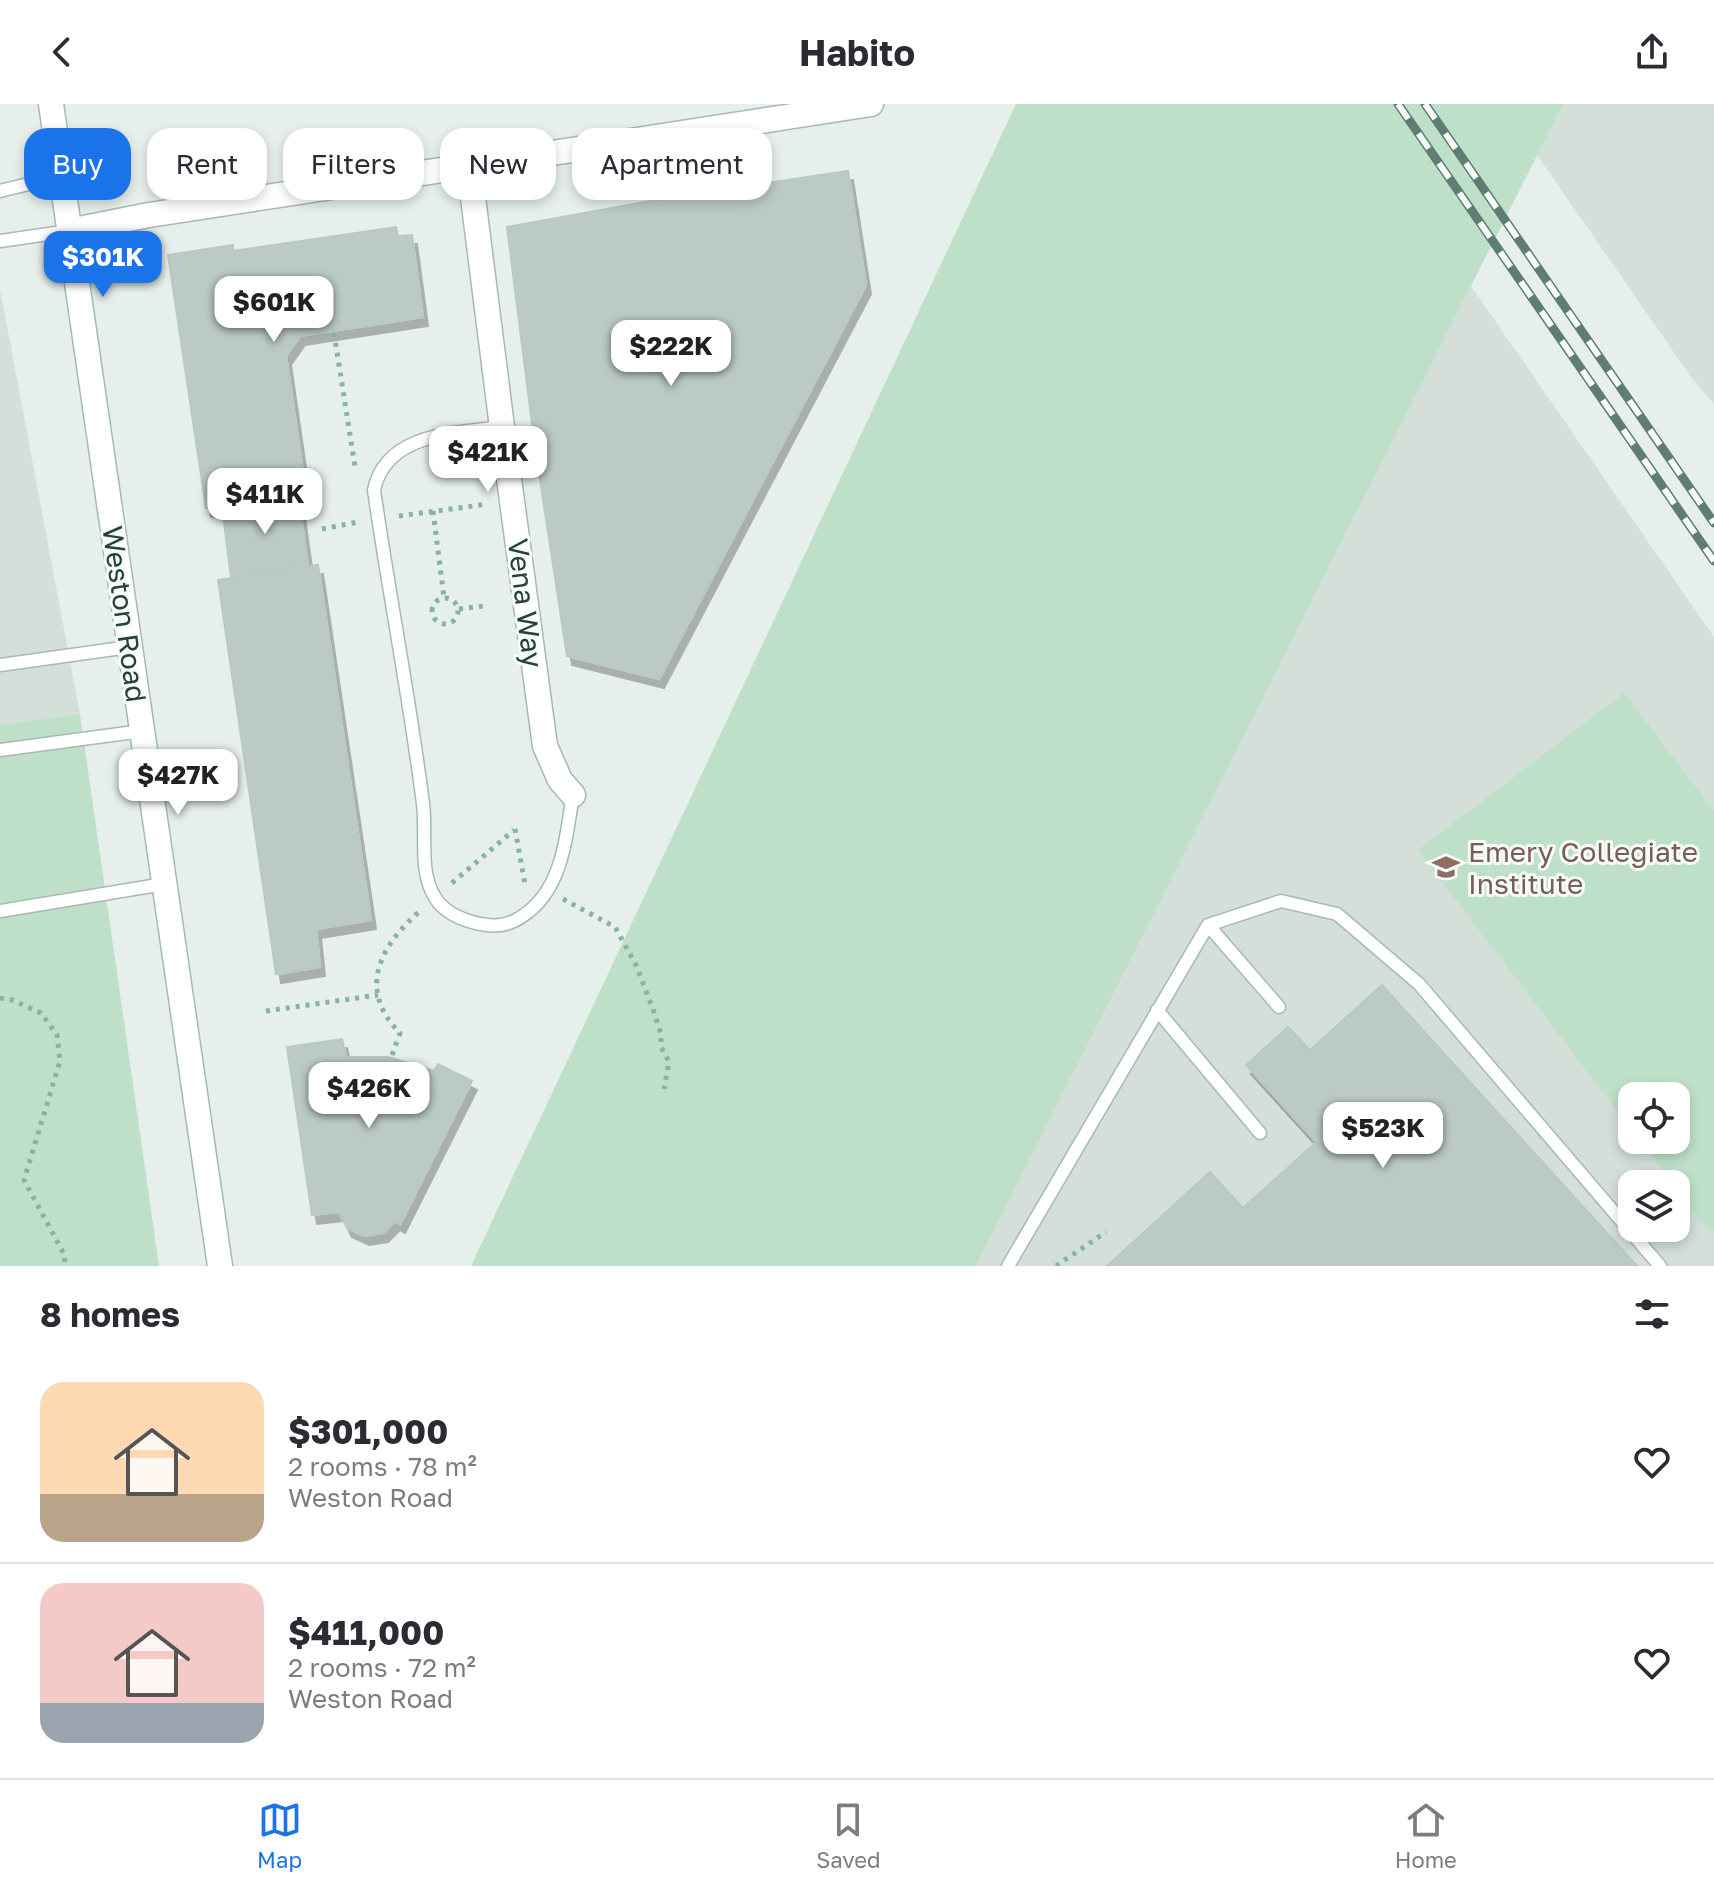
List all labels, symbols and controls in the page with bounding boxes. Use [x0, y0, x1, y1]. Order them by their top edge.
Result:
icon: back [40, 30, 84, 74]
icon: share [1630, 30, 1674, 74]
text: Habito [799, 31, 915, 74]
chip: Buy [24, 128, 131, 200]
chip: Rent [147, 128, 267, 200]
chip: Filters [283, 128, 424, 200]
chip: New [440, 128, 556, 200]
chip: Apartment [572, 128, 772, 200]
pin: $301K [47, 231, 159, 299]
text: $301K [62, 241, 144, 272]
pin: $601K [218, 276, 330, 344]
text: $601K [232, 286, 316, 317]
pin: $222K [615, 320, 727, 388]
text: $222K [629, 330, 713, 361]
pin: $421K [432, 426, 544, 494]
text: $421K [447, 436, 529, 467]
pin: $411K [209, 468, 321, 536]
text: $411K [225, 478, 305, 509]
street label: Weston Road [96, 524, 154, 704]
street label: Vena Way [502, 536, 550, 670]
pin: $427K [122, 749, 234, 817]
text: $427K [137, 759, 219, 790]
place label: Emery Collegiate Institute [1468, 835, 1698, 900]
school or university icon: Emery Collegiate Institute [1431, 852, 1461, 882]
pin: $426K [313, 1062, 425, 1130]
text: $426K [327, 1072, 411, 1103]
map controls [1618, 1082, 1690, 1242]
button: locate [1618, 1082, 1690, 1154]
pin: $523K [1327, 1102, 1439, 1170]
text: $523K [1341, 1112, 1425, 1143]
button: layers [1618, 1170, 1690, 1242]
icon: filters [1630, 1292, 1674, 1336]
text: 8 homes [40, 1294, 180, 1334]
text: $301,000 [288, 1411, 448, 1451]
icon: home [104, 1414, 200, 1510]
icon: heart [1630, 1440, 1674, 1484]
text: 2 rooms · 78 m² [288, 1451, 477, 1482]
text: Weston Road [288, 1482, 453, 1513]
text: $411,000 [288, 1612, 444, 1652]
icon: home [104, 1615, 200, 1711]
icon: heart [1630, 1641, 1674, 1685]
text: 2 rooms · 72 m² [288, 1652, 476, 1683]
text: Weston Road [288, 1683, 453, 1714]
tab: Map [257, 1798, 302, 1873]
tab: Saved [816, 1798, 880, 1873]
tab: Home [1395, 1798, 1457, 1873]

